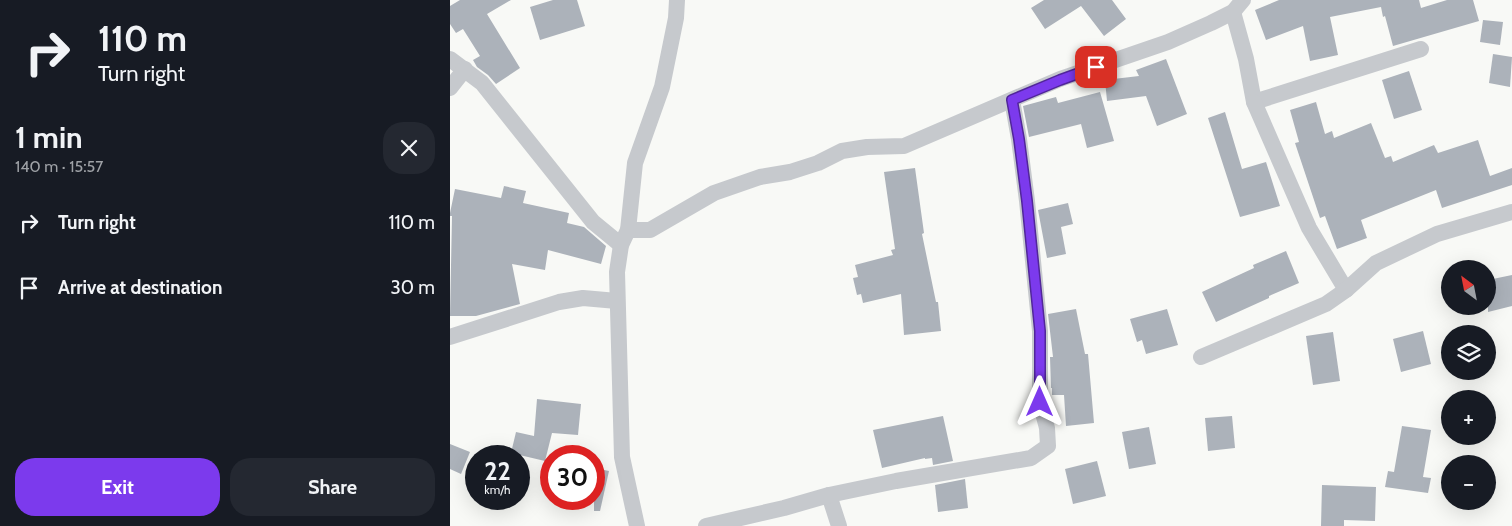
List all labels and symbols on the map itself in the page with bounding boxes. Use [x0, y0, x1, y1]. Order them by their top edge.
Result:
pin [1075, 46, 1117, 88]
north arrow [1441, 260, 1496, 315]
position arrow [1013, 375, 1065, 427]
speed limit sign: 30 [540, 445, 605, 510]

